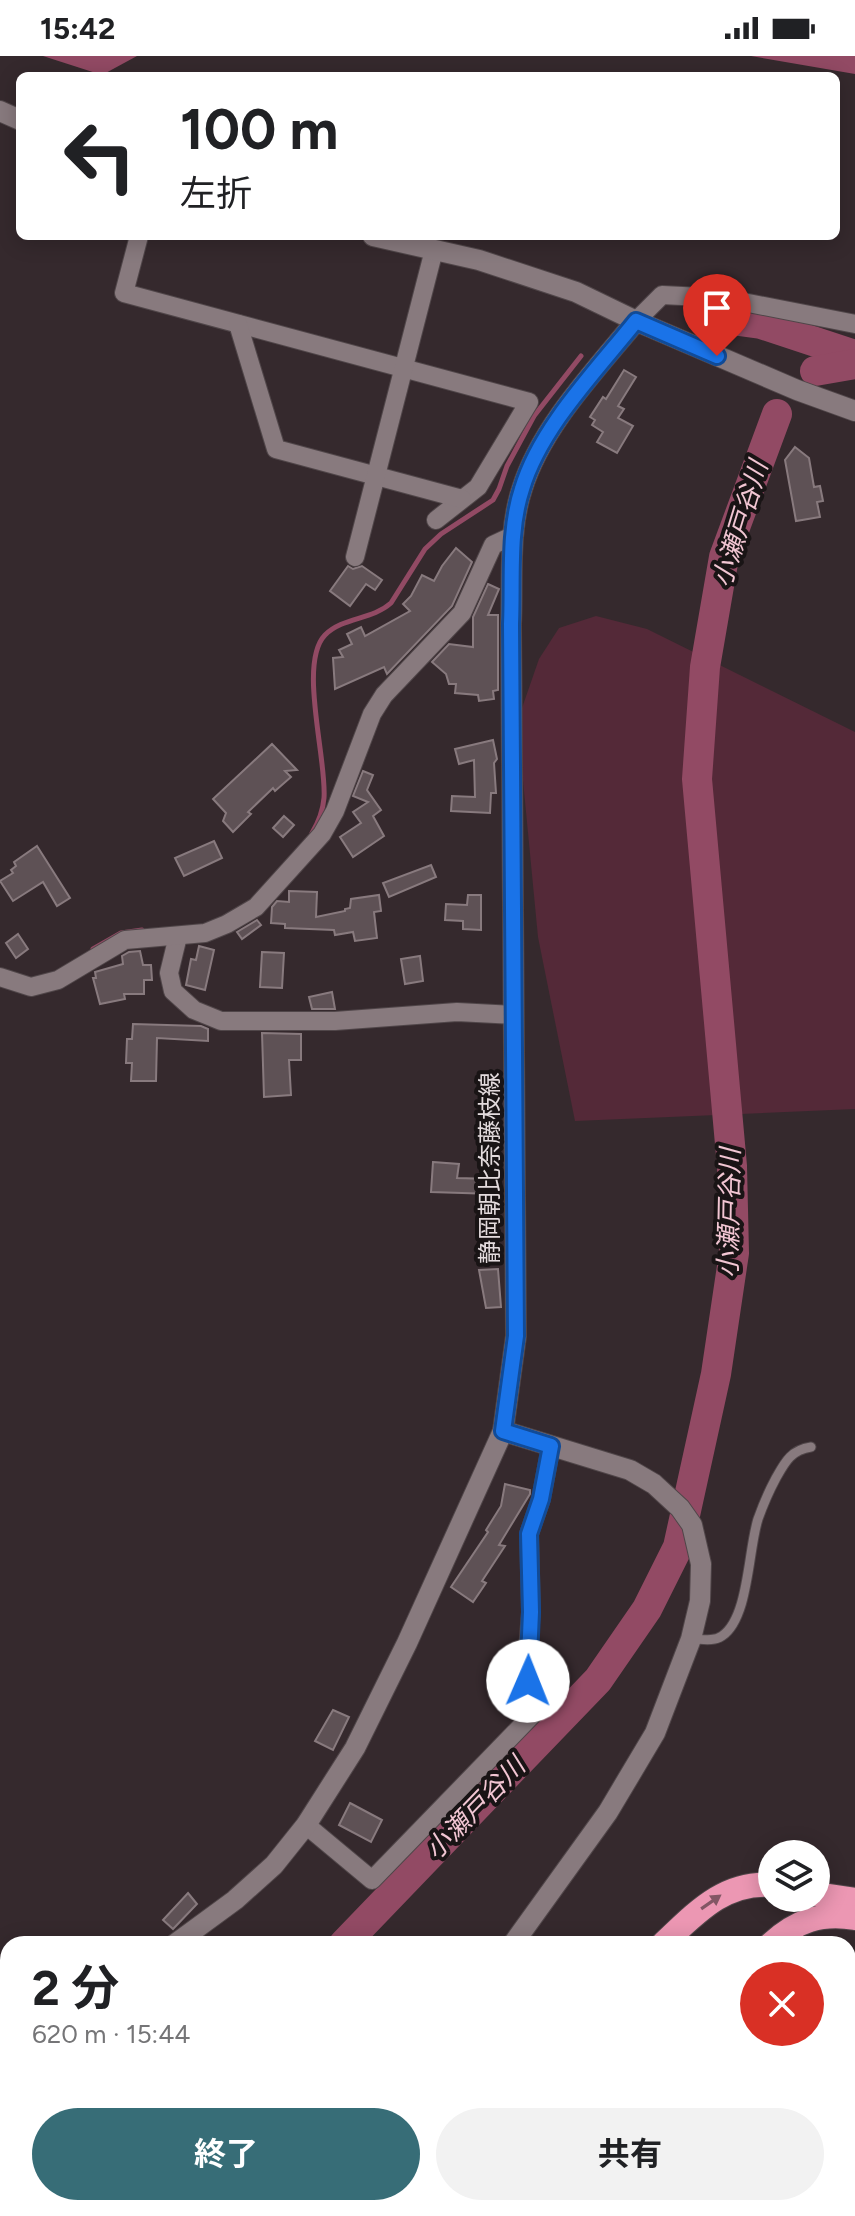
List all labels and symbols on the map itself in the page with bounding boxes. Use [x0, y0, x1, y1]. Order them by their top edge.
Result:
pin [683, 274, 751, 356]
water label: 小瀬戸谷川 [706, 454, 775, 591]
street label: 静岡朝比奈藤枝線 [475, 1072, 504, 1264]
water label: 小瀬戸谷川 [712, 1145, 746, 1278]
position arrow [486, 1639, 570, 1723]
water label: 小瀬戸谷川 [418, 1748, 534, 1866]
one-way arrow [701, 1895, 722, 1910]

